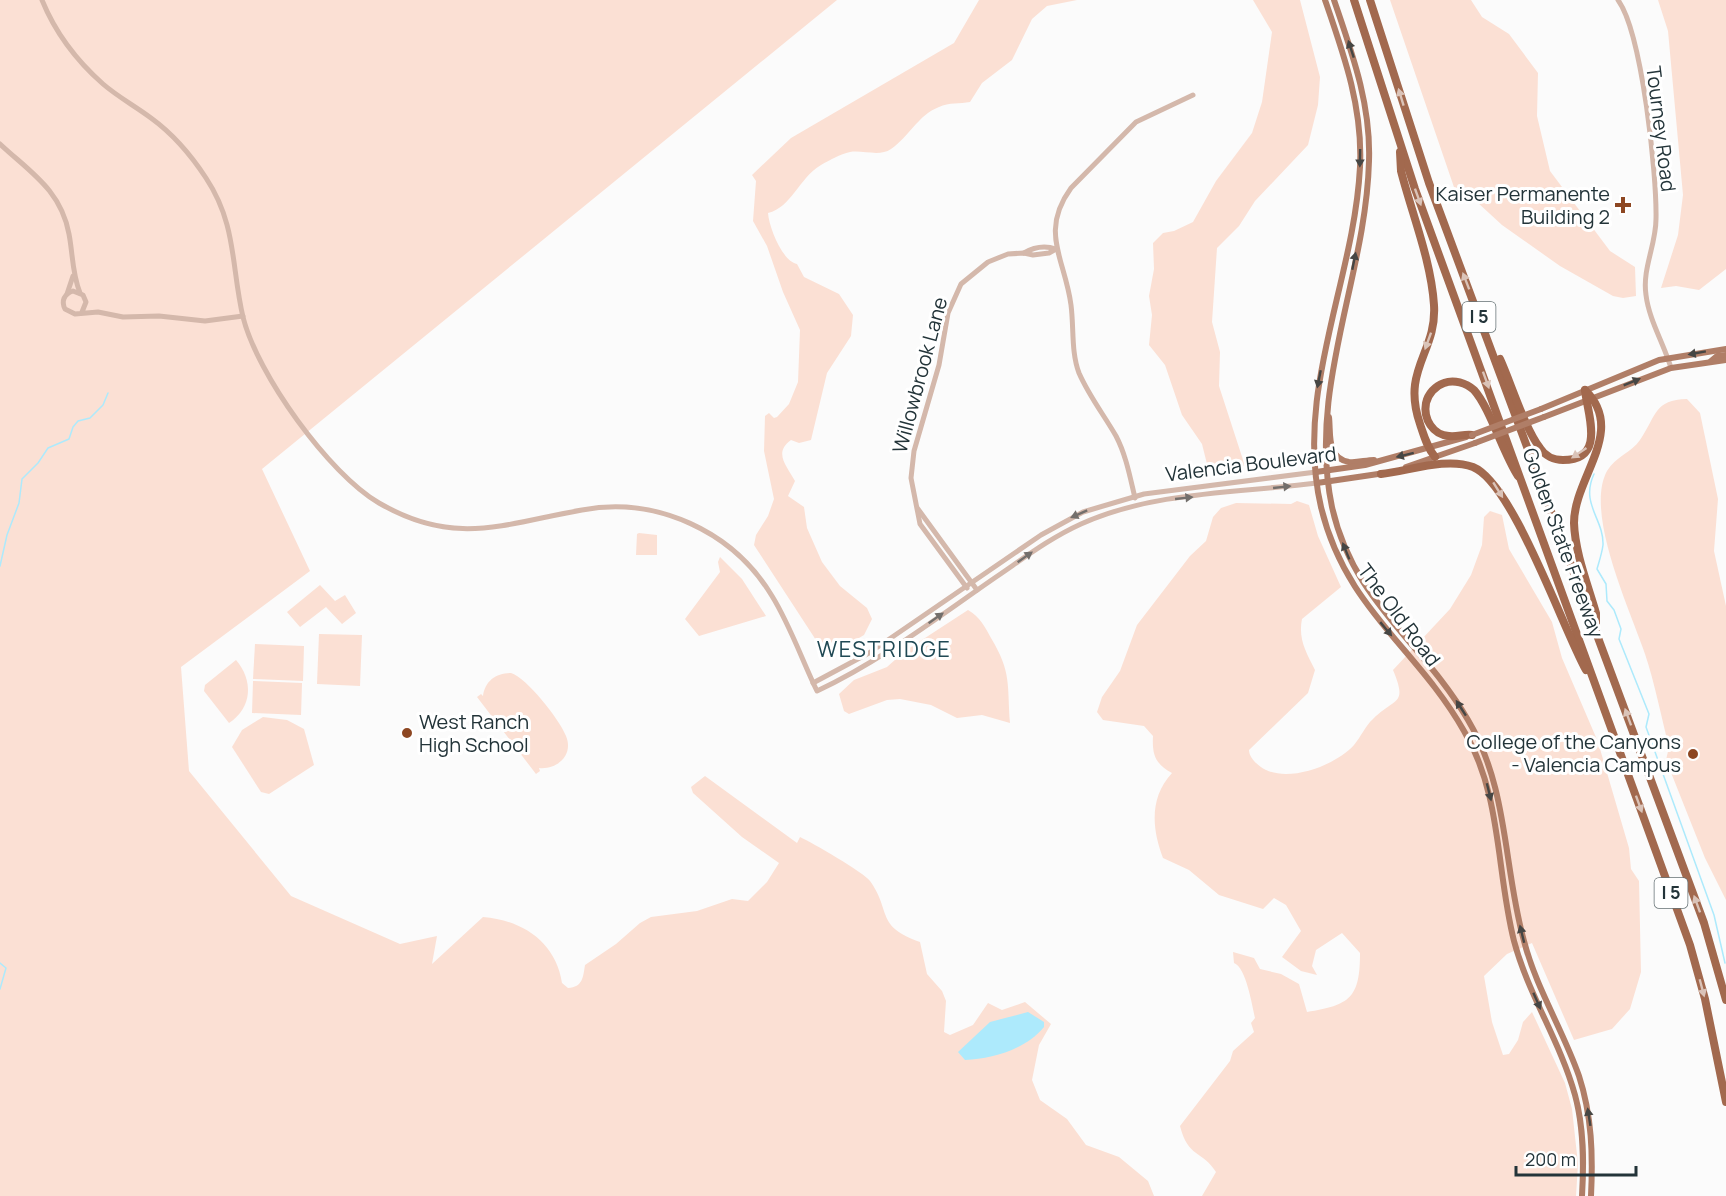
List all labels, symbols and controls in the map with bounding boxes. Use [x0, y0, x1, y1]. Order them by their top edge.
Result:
one-way arrow [1345, 40, 1355, 58]
street label: Tourney Road [1640, 65, 1683, 193]
one-way arrow [1396, 88, 1405, 106]
one-way arrow [1355, 149, 1365, 168]
place label: Kaiser Permanente Building 2 [1436, 180, 1610, 230]
one-way arrow [1414, 188, 1424, 206]
marker: Kaiser Permanente Building 2 [1614, 196, 1632, 214]
one-way arrow [1350, 252, 1359, 271]
one-way arrow [1460, 272, 1470, 290]
street label: Willowbrook Lane [886, 294, 953, 456]
road number: I 5 [1462, 302, 1496, 332]
one-way arrow [1423, 332, 1432, 350]
one-way arrow [1687, 348, 1706, 357]
one-way arrow [1314, 370, 1323, 389]
one-way arrow [1481, 371, 1491, 389]
one-way arrow [1623, 377, 1641, 386]
street label: Valencia Boulevard [1164, 440, 1338, 487]
street label: Golden State Freeway [1517, 444, 1611, 642]
one-way arrow [1572, 447, 1588, 459]
one-way arrow [1396, 450, 1414, 460]
one-way arrow [1493, 481, 1504, 498]
one-way arrow [1272, 482, 1291, 492]
one-way arrow [1174, 493, 1193, 503]
one-way arrow [1071, 510, 1088, 519]
one-way arrow [1341, 542, 1350, 560]
one-way arrow [1017, 551, 1033, 563]
street label: The Old Road [1352, 558, 1447, 671]
one-way arrow [928, 612, 944, 624]
one-way arrow [1379, 621, 1392, 637]
district label: WESTRIDGE [817, 634, 951, 664]
one-way arrow [1455, 700, 1466, 716]
place label: West Ranch High School [419, 708, 529, 758]
one-way arrow [1622, 708, 1632, 726]
marker: West Ranch High School [400, 726, 414, 740]
place label: College of the Canyons - Valencia Campus [1467, 728, 1681, 778]
marker: College of the Canyons - Valencia Campus [1686, 747, 1700, 761]
one-way arrow [1484, 783, 1494, 801]
one-way arrow [1634, 795, 1644, 813]
road number: I 5 [1654, 878, 1688, 908]
one-way arrow [1692, 895, 1701, 913]
one-way arrow [1517, 925, 1527, 943]
one-way arrow [1697, 979, 1707, 997]
one-way arrow [1532, 993, 1542, 1011]
one-way arrow [1584, 1107, 1593, 1126]
scale bar [1516, 1139, 1636, 1177]
text: 200 m [1525, 1147, 1576, 1171]

